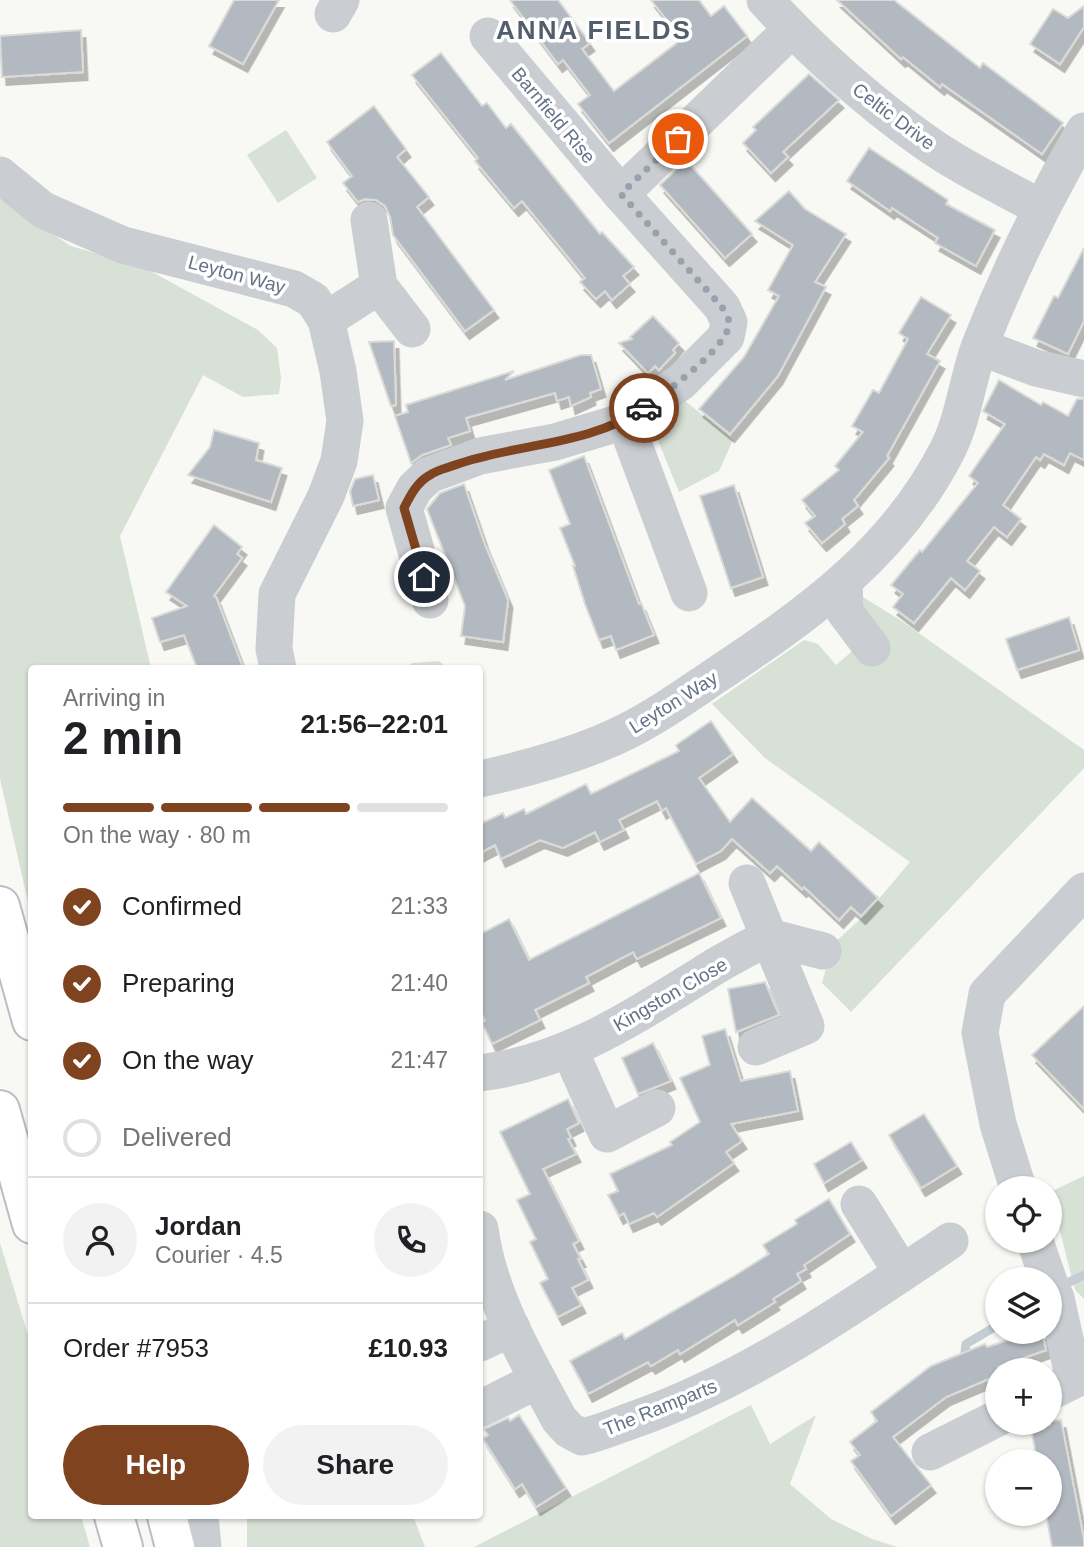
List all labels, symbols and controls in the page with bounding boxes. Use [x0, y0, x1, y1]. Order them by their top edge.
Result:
district label: ANNA FIELDS [496, 15, 692, 45]
street label: Barnfield Rise [508, 63, 600, 167]
street label: Celtic Drive [849, 79, 939, 154]
pin [648, 109, 708, 169]
icon: bag [659, 120, 697, 158]
street label: Leyton Way [186, 251, 288, 298]
courier [609, 373, 679, 443]
icon: car [625, 389, 663, 427]
pin [394, 547, 454, 607]
icon: home [405, 558, 443, 596]
street label: Leyton Way [625, 667, 721, 738]
text: Arriving in [63, 685, 165, 711]
text: 21:56–22:01 [301, 709, 448, 739]
text: 2 min [63, 712, 183, 764]
text: On the way · 80 m [63, 822, 251, 848]
icon: check [63, 888, 101, 926]
text: Confirmed [122, 891, 242, 921]
text: 21:33 [390, 893, 448, 919]
street label: Kingston Close [610, 953, 731, 1035]
icon: check [63, 965, 101, 1003]
text: Preparing [122, 968, 235, 998]
text: 21:40 [390, 970, 448, 996]
icon: check [63, 1042, 101, 1080]
text: On the way [122, 1045, 254, 1075]
text: 21:47 [390, 1047, 448, 1073]
text: Delivered [122, 1122, 232, 1152]
map controls [985, 1176, 1062, 1526]
button: locate [985, 1176, 1062, 1253]
button: person [63, 1203, 137, 1277]
button: phone [374, 1203, 448, 1277]
text: Jordan [155, 1211, 242, 1241]
text: Courier · 4.5 [155, 1242, 283, 1268]
button: layers [985, 1267, 1062, 1344]
text: Order #7953 [63, 1333, 209, 1363]
text: £10.93 [368, 1333, 448, 1363]
button: + [985, 1358, 1062, 1435]
street label: The Ramparts [600, 1375, 720, 1440]
button: Help [63, 1425, 249, 1505]
button: Share [263, 1425, 448, 1505]
button: − [985, 1449, 1062, 1526]

